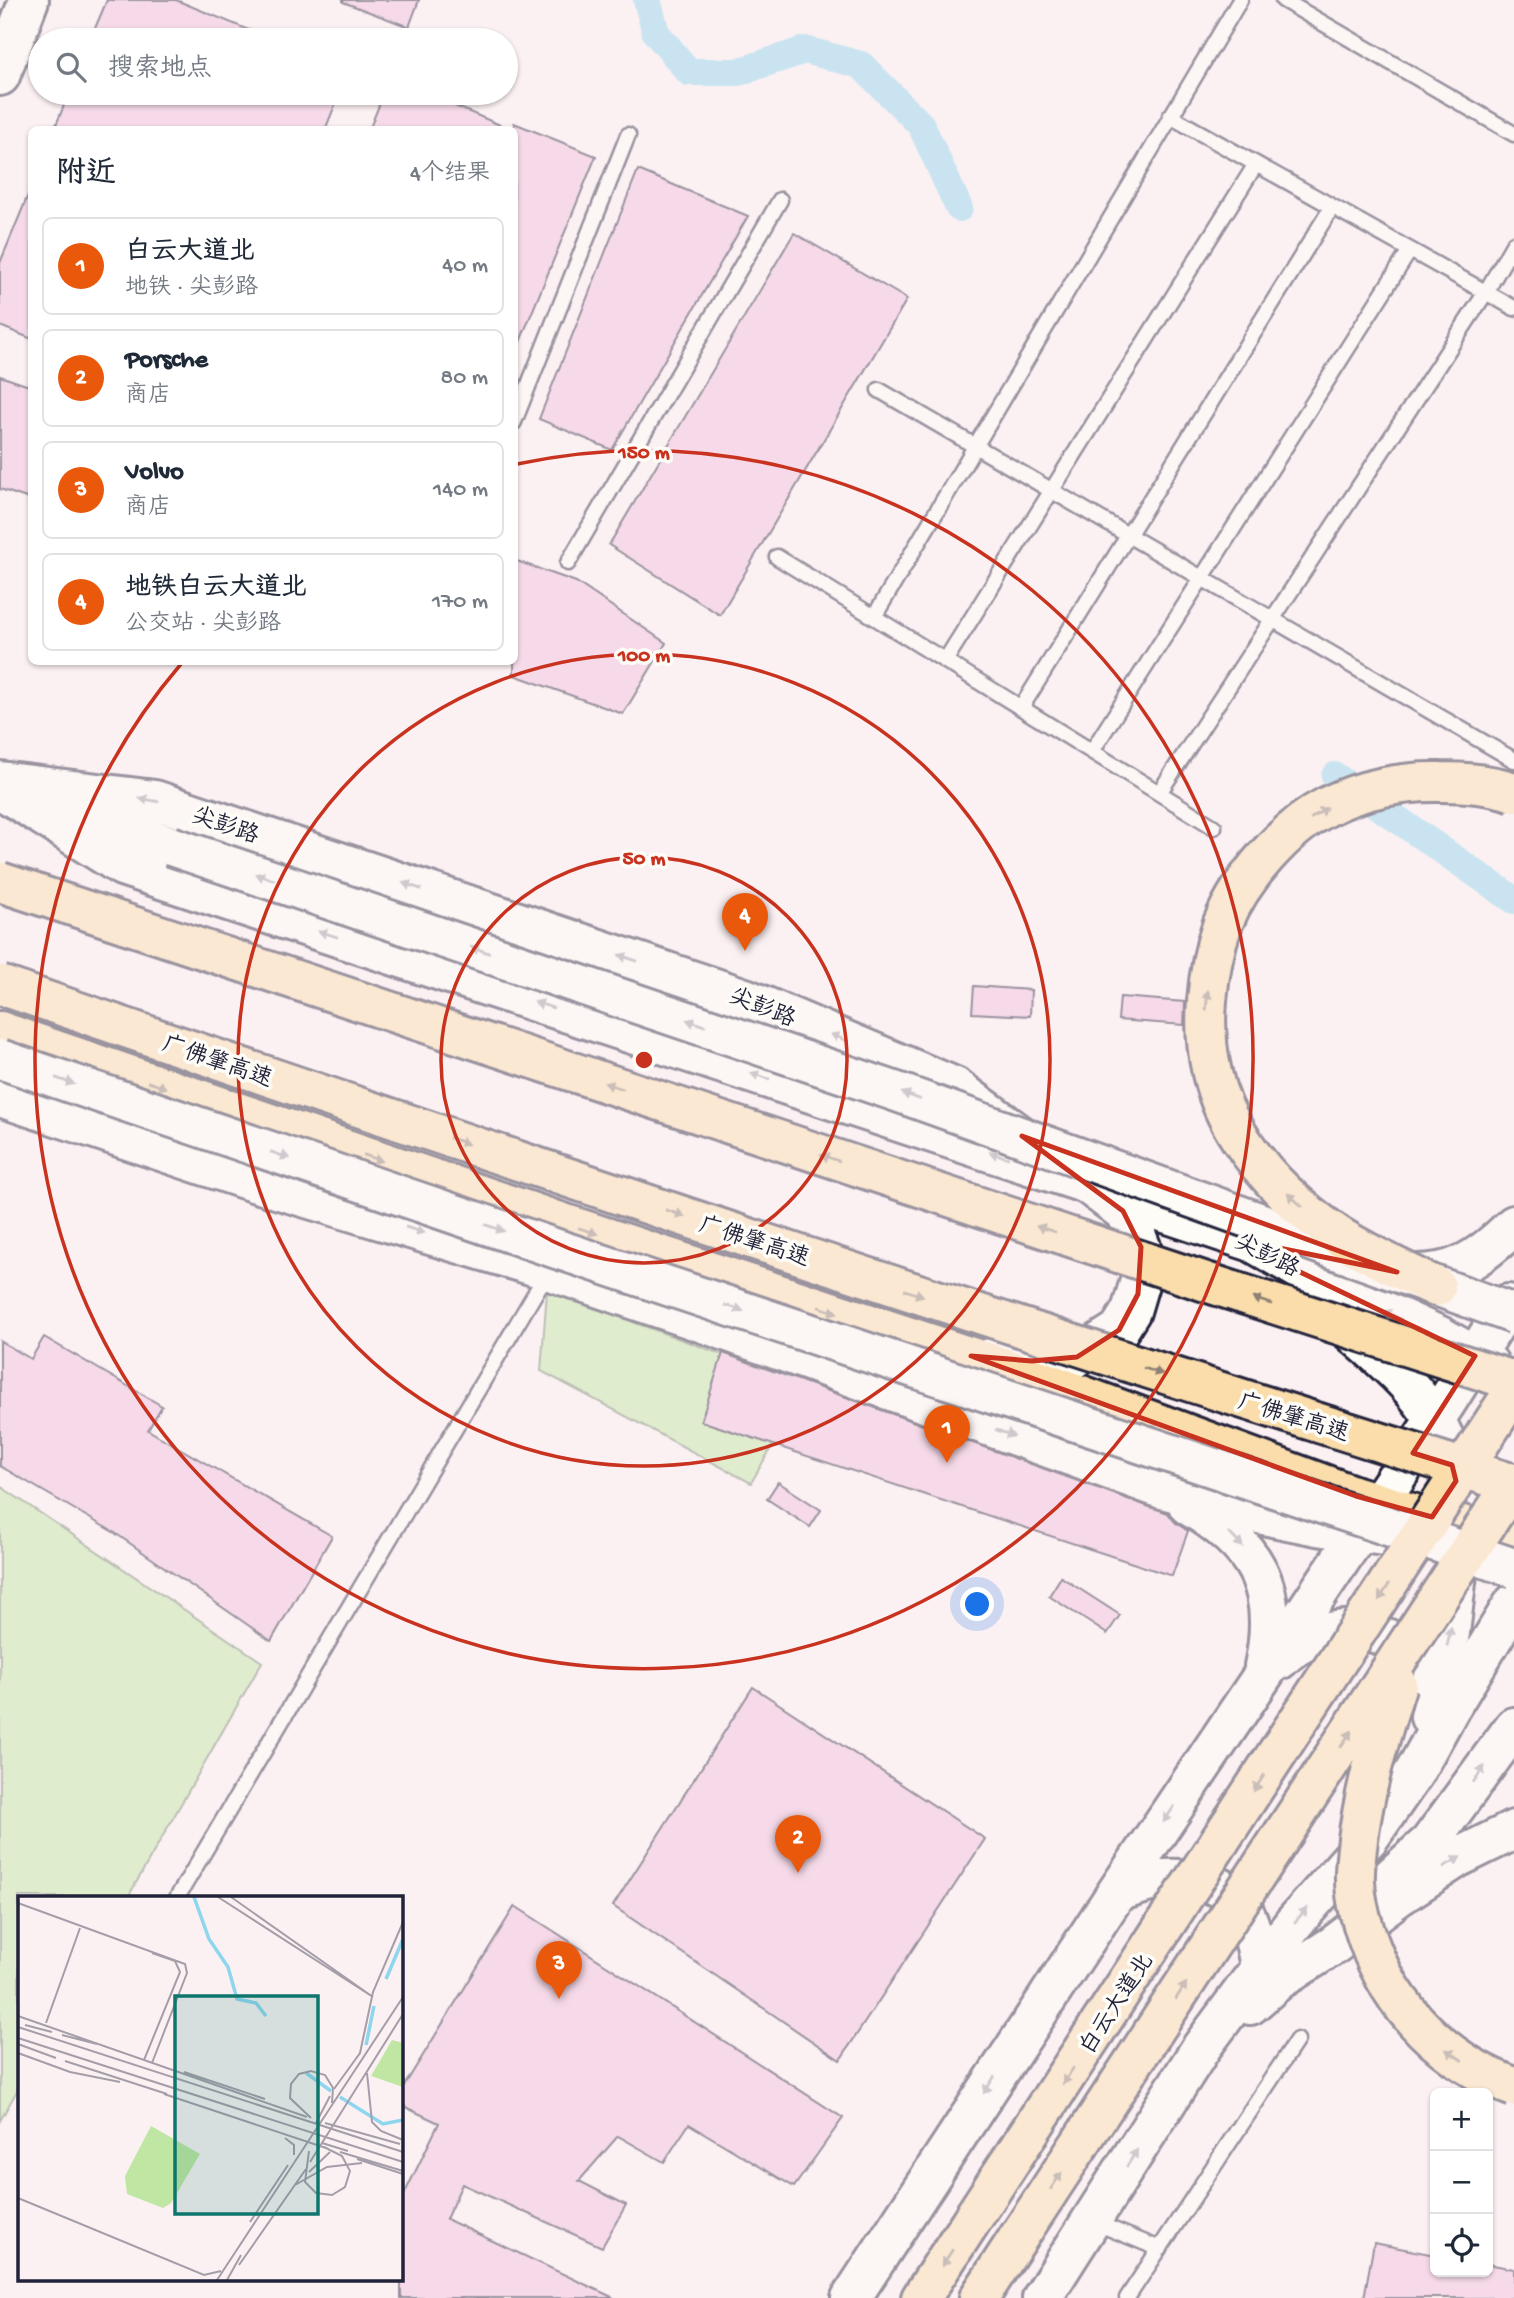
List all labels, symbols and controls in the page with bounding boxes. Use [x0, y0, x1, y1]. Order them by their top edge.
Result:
search box [28, 28, 518, 105]
icon: search [52, 48, 90, 86]
text: 搜索地点 [108, 55, 212, 86]
text: 附近 [56, 158, 116, 193]
text: 4个结果 [410, 161, 490, 188]
text: 白云大道北 [125, 238, 255, 269]
text: 1 [76, 253, 86, 280]
text: 40 m [442, 253, 488, 280]
text: 地铁 · 尖彭路 [125, 275, 258, 302]
text: Porsche [125, 346, 208, 377]
text: 2 [75, 365, 87, 392]
text: 80 m [441, 365, 488, 392]
text: 商店 [125, 383, 171, 410]
text: 150 m [617, 442, 670, 467]
text: Volvo [125, 458, 184, 489]
text: 3 [75, 477, 87, 504]
text: 140 m [433, 477, 488, 504]
text: 商店 [125, 495, 171, 522]
text: 地铁白云大道北 [125, 574, 307, 605]
text: 4 [76, 589, 86, 616]
text: 170 m [432, 589, 488, 616]
text: 公交站 · 尖彭路 [125, 611, 281, 638]
text: 100 m [617, 645, 670, 670]
one-way arrow [138, 794, 160, 805]
street label: 尖彭路 [188, 802, 262, 851]
one-way arrow [1309, 806, 1329, 819]
text: 50 m [623, 848, 666, 873]
one-way arrow [254, 871, 275, 882]
one-way arrow [401, 880, 422, 891]
pin: 4 [722, 893, 768, 951]
one-way arrow [317, 928, 338, 939]
one-way arrow [469, 944, 490, 955]
one-way arrow [617, 953, 638, 963]
street label: 尖彭路 [725, 983, 799, 1035]
one-way arrow [1202, 989, 1213, 1011]
one-way arrow [533, 999, 554, 1010]
one-way arrow [685, 1017, 706, 1028]
street label: 广佛肇高速 [158, 1030, 276, 1095]
one-way arrow [830, 1032, 851, 1043]
centre of rings [632, 1048, 656, 1072]
one-way arrow [749, 1070, 770, 1081]
one-way arrow [54, 1076, 75, 1087]
one-way arrow [147, 1080, 168, 1091]
one-way arrow [604, 1080, 625, 1091]
one-way arrow [900, 1091, 921, 1102]
one-way arrow [449, 1136, 470, 1147]
one-way arrow [989, 1149, 1010, 1160]
one-way arrow [270, 1150, 291, 1161]
one-way arrow [820, 1152, 841, 1163]
one-way arrow [362, 1153, 383, 1164]
one-way arrow [1286, 1192, 1304, 1208]
one-way arrow [664, 1208, 685, 1219]
street label: 广佛肇高速 [695, 1211, 813, 1274]
one-way arrow [485, 1223, 506, 1234]
one-way arrow [1036, 1223, 1057, 1234]
one-way arrow [405, 1226, 426, 1236]
one-way arrow [578, 1227, 599, 1237]
street label: 尖彭路 [1230, 1229, 1304, 1285]
one-way arrow [904, 1288, 925, 1298]
one-way arrow [1252, 1295, 1273, 1305]
one-way arrow [724, 1303, 745, 1314]
one-way arrow [817, 1305, 838, 1315]
one-way arrow [1382, 1309, 1402, 1321]
one-way arrow [1143, 1366, 1164, 1377]
street label: 广佛肇高速 [1234, 1388, 1352, 1449]
pin: 1 [924, 1405, 970, 1463]
one-way arrow [994, 1428, 1015, 1439]
one-way arrow [1227, 1532, 1244, 1549]
one-way arrow [1377, 1582, 1390, 1602]
your location [960, 1587, 994, 1621]
one-way arrow [1444, 1625, 1455, 1647]
one-way arrow [1339, 1730, 1353, 1748]
one-way arrow [1472, 1765, 1486, 1783]
one-way arrow [1253, 1773, 1266, 1792]
one-way arrow [1162, 1805, 1176, 1823]
pin: 2 [775, 1815, 821, 1873]
one-way arrow [1442, 1855, 1461, 1868]
inset map [18, 1896, 402, 2280]
one-way arrow [1293, 1907, 1308, 1924]
pin: 3 [536, 1941, 582, 1999]
street label: 白云大道北 [1074, 1949, 1161, 2060]
one-way arrow [1175, 1981, 1188, 2001]
one-way arrow [1444, 2049, 1463, 2062]
one-way arrow [1061, 2066, 1074, 2085]
one-way arrow [982, 2075, 995, 2095]
map controls [1430, 2088, 1493, 2277]
button: + [1430, 2088, 1493, 2151]
one-way arrow [1125, 2148, 1138, 2168]
button: − [1430, 2151, 1493, 2214]
one-way arrow [1049, 2172, 1063, 2190]
button: locate [1430, 2214, 1493, 2277]
one-way arrow [940, 2248, 953, 2268]

